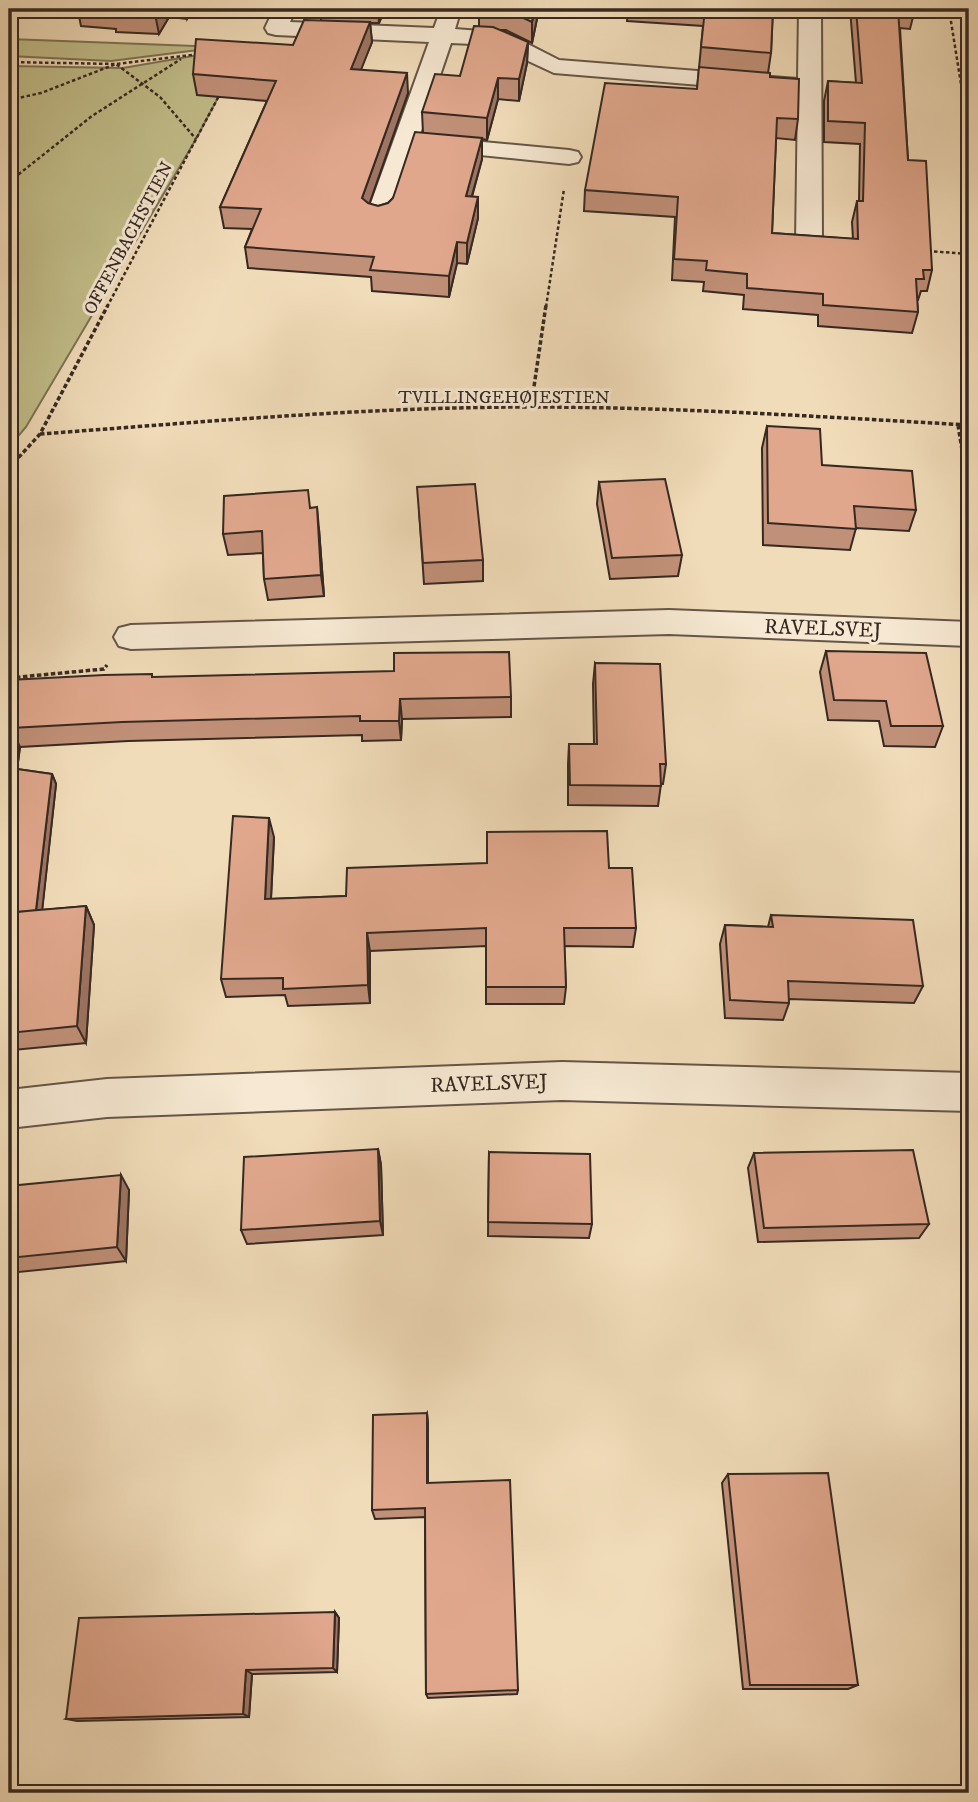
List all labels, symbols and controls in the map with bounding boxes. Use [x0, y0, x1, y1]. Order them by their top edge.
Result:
street label: OFFENBACHSTIEN [79, 158, 179, 319]
street label: TVILLINGEHØJESTIEN [398, 387, 610, 409]
street label: RAVELSVEJ [764, 614, 882, 644]
street label: RAVELSVEJ [430, 1069, 548, 1099]

